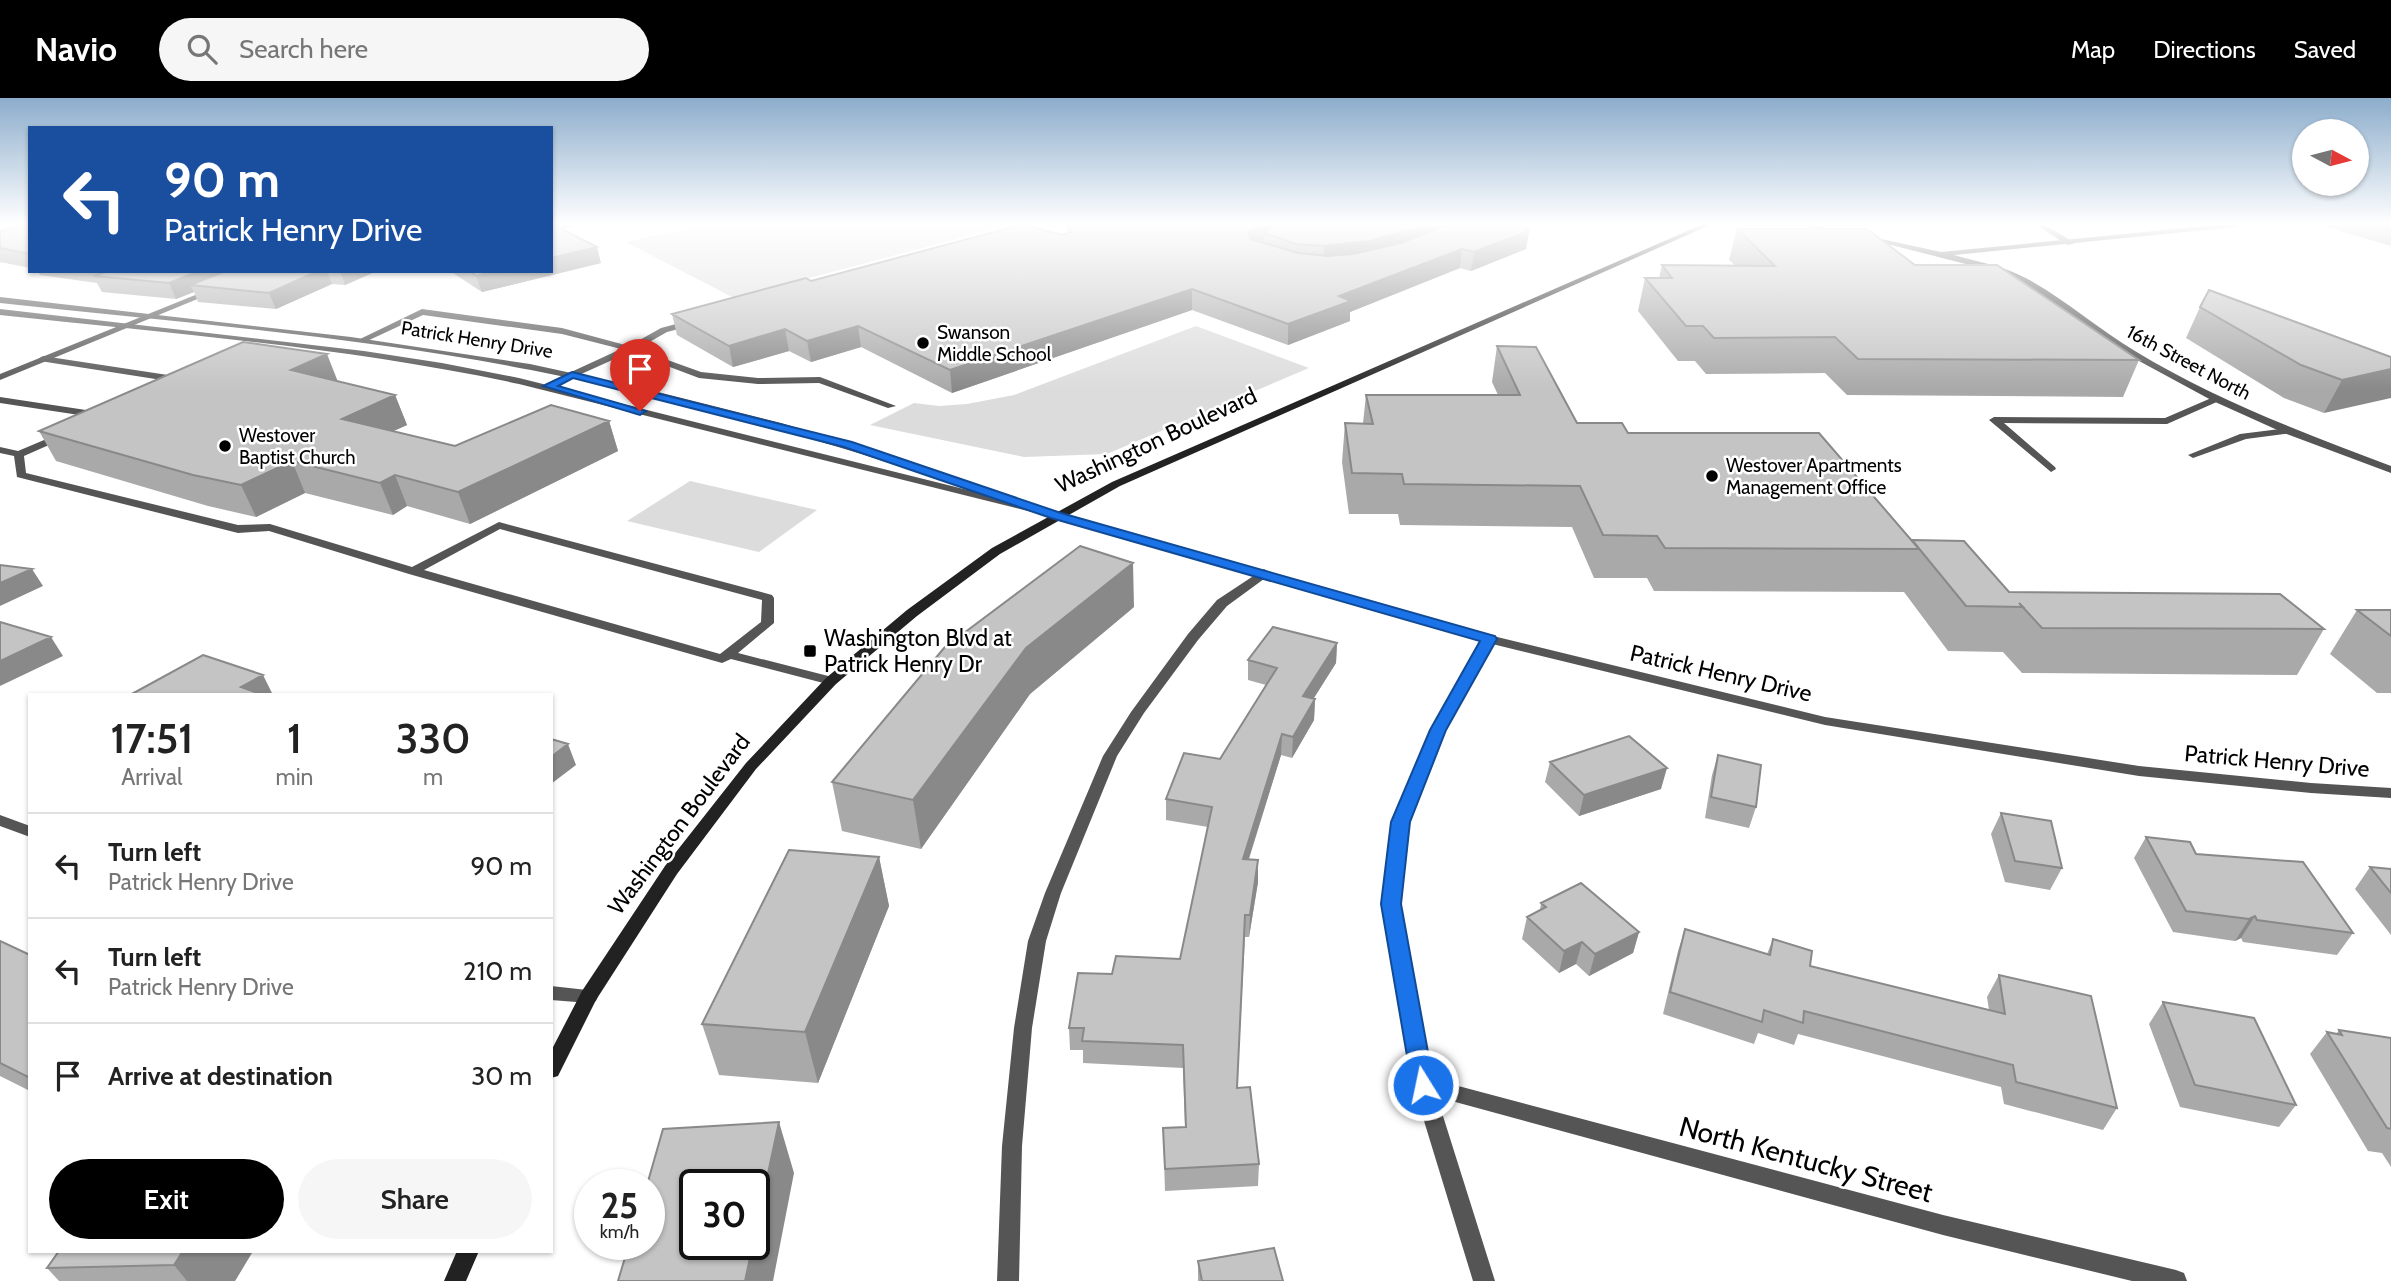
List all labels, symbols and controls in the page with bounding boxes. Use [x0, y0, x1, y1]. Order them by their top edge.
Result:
search box [159, 18, 649, 81]
text: Navio [35, 29, 117, 69]
icon: search [183, 30, 221, 68]
text: Search here [239, 33, 368, 65]
text: Map [2071, 35, 2115, 64]
text: Directions [2153, 35, 2256, 64]
text: Saved [2294, 35, 2356, 64]
north arrow [2292, 119, 2370, 196]
map controls [2292, 119, 2369, 196]
text: 90 m [164, 150, 280, 209]
icon: left [49, 154, 140, 245]
text: Patrick Henry Drive [164, 210, 422, 249]
street label: Patrick Henry Drive [399, 316, 555, 363]
street label: 16th Street North [2123, 320, 2255, 405]
place label: Swanson Middle School [937, 321, 1052, 366]
marker: Swanson Middle School [915, 335, 931, 351]
pin [610, 339, 670, 411]
icon: arrive [621, 350, 659, 388]
street label: Washington Boulevard [1051, 381, 1261, 499]
place label: Westover Baptist Church [239, 424, 356, 469]
marker: Westover Baptist Church [217, 438, 233, 454]
place label: Westover Apartments Management Office [1726, 454, 1902, 499]
marker: Westover Apartments Management Office [1704, 468, 1720, 484]
place label: Washington Blvd at Patrick Henry Dr [824, 624, 1012, 678]
street label: Patrick Henry Drive [1627, 638, 1815, 708]
marker: Washington Blvd at Patrick Henry Dr [802, 643, 818, 659]
text: 17:51 [110, 712, 193, 764]
text: 1 [287, 712, 302, 764]
text: 330 [396, 712, 471, 764]
street label: Washington Boulevard [602, 728, 756, 920]
street label: Patrick Henry Drive [2183, 739, 2371, 783]
text: Arrival [121, 763, 182, 791]
text: min [276, 763, 313, 791]
text: m [423, 763, 443, 791]
text: Turn left [108, 836, 201, 868]
icon: left [49, 847, 87, 885]
text: 90 m [470, 850, 532, 882]
text: Patrick Henry Drive [108, 868, 294, 896]
text: Turn left [108, 941, 201, 973]
icon: left [49, 952, 87, 990]
text: 210 m [463, 955, 532, 987]
text: Patrick Henry Drive [108, 973, 294, 1001]
position arrow [1386, 1048, 1460, 1122]
icon: arrive [49, 1057, 87, 1095]
text: Arrive at destination [108, 1060, 333, 1092]
text: 30 m [471, 1060, 532, 1092]
street label: North Kentucky Street [1676, 1109, 1936, 1209]
button: Exit [49, 1159, 284, 1239]
button: Share [298, 1159, 532, 1239]
speed limit sign: 30 [679, 1169, 770, 1260]
text: 25 [601, 1184, 638, 1227]
text: km/h [600, 1221, 639, 1243]

